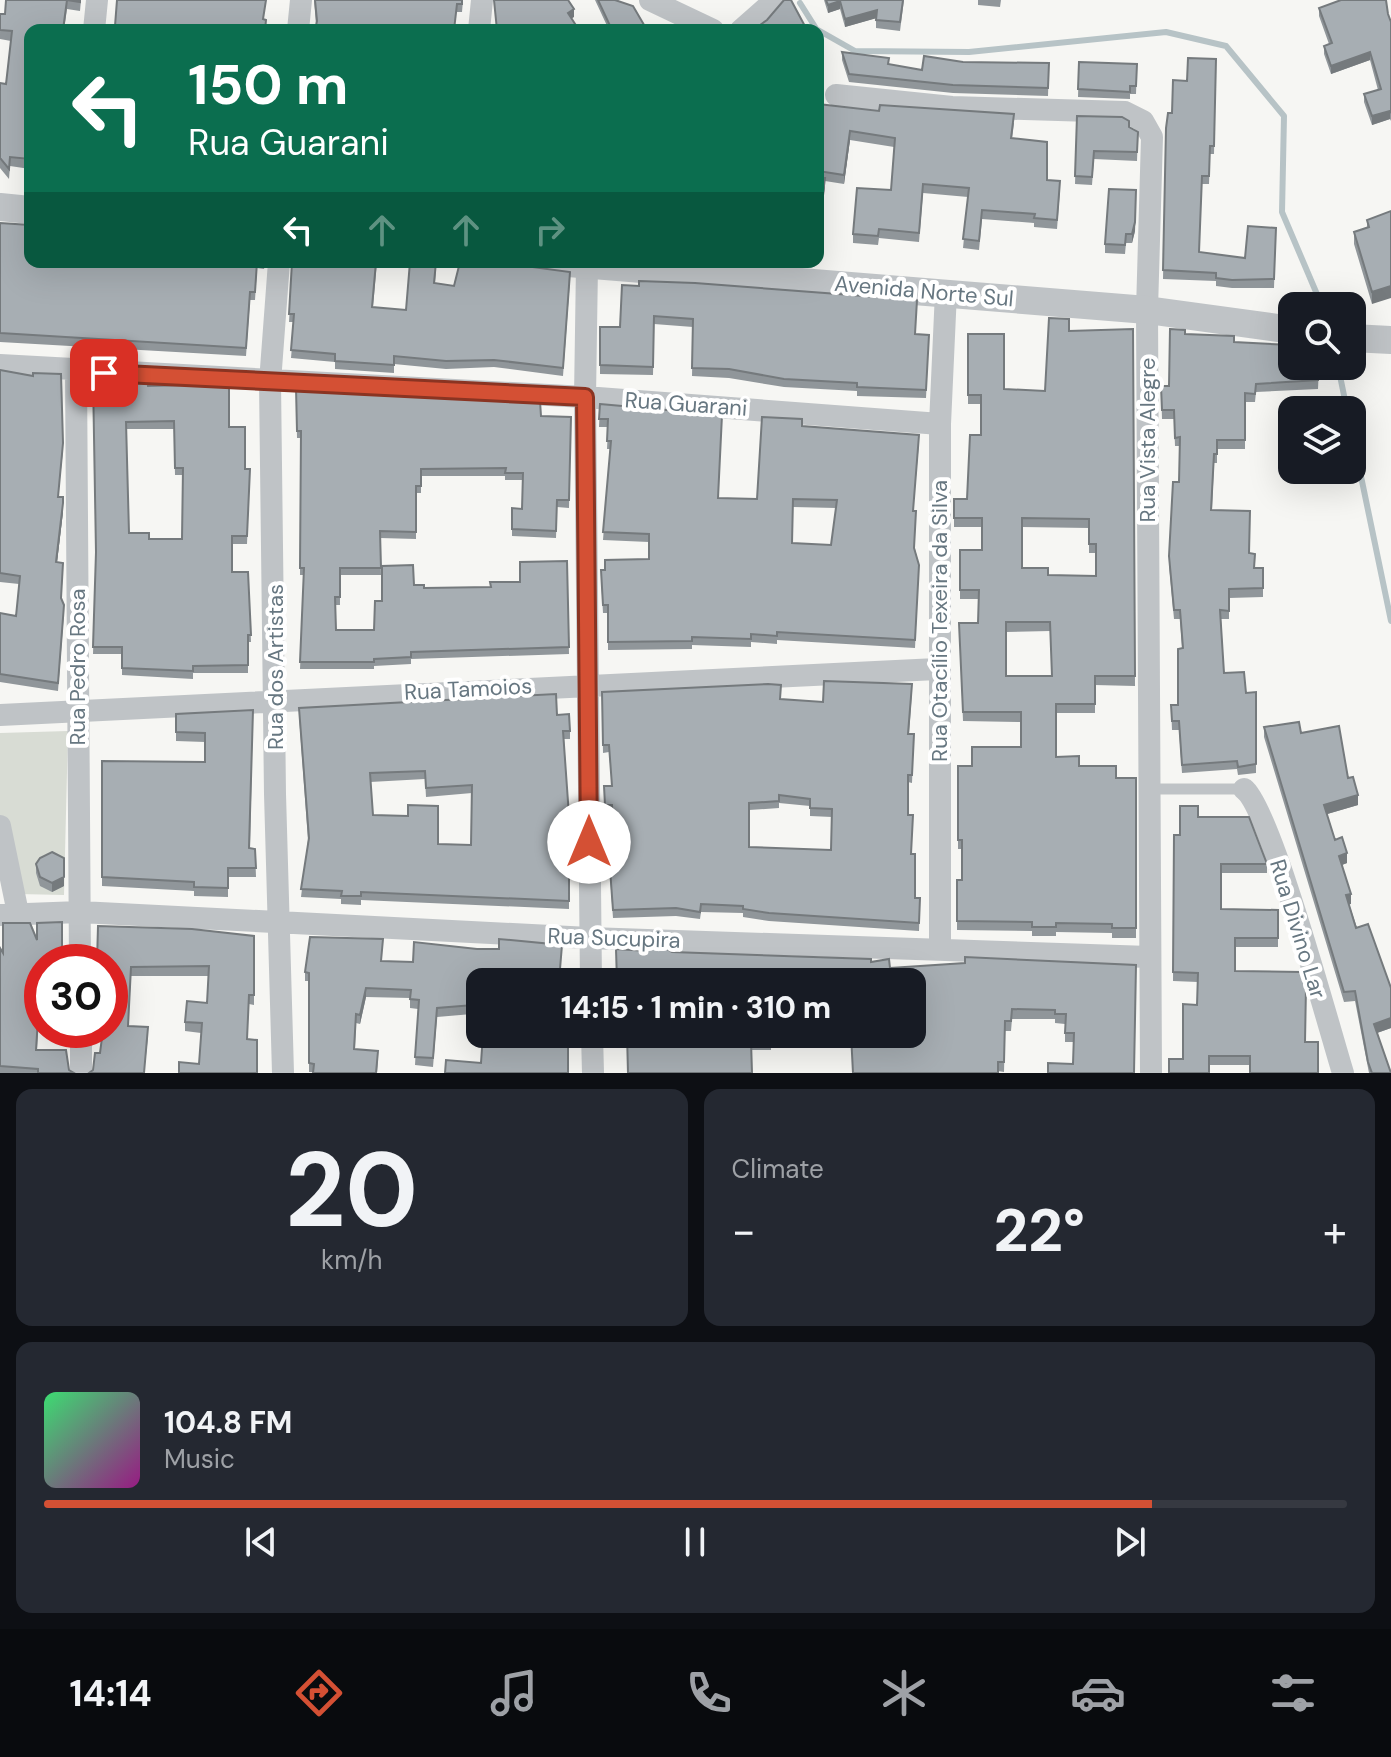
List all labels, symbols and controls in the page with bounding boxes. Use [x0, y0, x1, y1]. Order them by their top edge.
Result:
text: 150 m [188, 48, 349, 121]
icon: left [56, 56, 160, 160]
text: Rua Guarani [188, 119, 389, 166]
icon: left [276, 208, 320, 252]
icon: ahead [360, 208, 404, 252]
icon: ahead [444, 208, 488, 252]
icon: right [528, 208, 572, 252]
street label: Avenida Norte Sul [833, 269, 1015, 313]
map controls [1278, 292, 1366, 484]
button: search [1278, 292, 1366, 380]
pin [70, 339, 138, 407]
icon: arrive [82, 351, 126, 395]
street label: Rua Vista Alegre [1133, 358, 1162, 522]
street label: Rua Guarani [624, 385, 748, 423]
button: layers [1278, 396, 1366, 484]
street label: Rua Otacílio Texeira da Silva [925, 480, 954, 762]
street label: Rua dos Artistas [261, 584, 290, 750]
street label: Rua Pedro Rosa [63, 589, 92, 746]
street label: Rua Tamoios [403, 671, 533, 707]
position arrow [547, 800, 631, 884]
street label: Rua Divino Lar [1263, 856, 1333, 1002]
street label: Rua Sucupira [547, 921, 681, 955]
speed limit sign: 30 [24, 944, 128, 1048]
text: 14:15 · 1 min · 310 m [561, 988, 831, 1027]
text: 20 [285, 1123, 418, 1258]
text: Climate [732, 1152, 824, 1186]
text: 22° [994, 1191, 1085, 1270]
text: − [732, 1202, 756, 1260]
text: + [1323, 1202, 1347, 1260]
text: km/h [321, 1243, 382, 1277]
text: 104.8 FM [164, 1403, 292, 1442]
text: Music [164, 1442, 235, 1476]
icon: previous [239, 1520, 283, 1564]
icon: pause [673, 1520, 717, 1564]
icon: next [1108, 1520, 1152, 1564]
icon: directions [291, 1665, 347, 1721]
icon: music [486, 1665, 542, 1721]
icon: phone [681, 1665, 737, 1721]
icon: climate [876, 1665, 932, 1721]
icon: car [1070, 1665, 1126, 1721]
icon: filters [1265, 1665, 1321, 1721]
text: 14:14 [69, 1670, 152, 1717]

